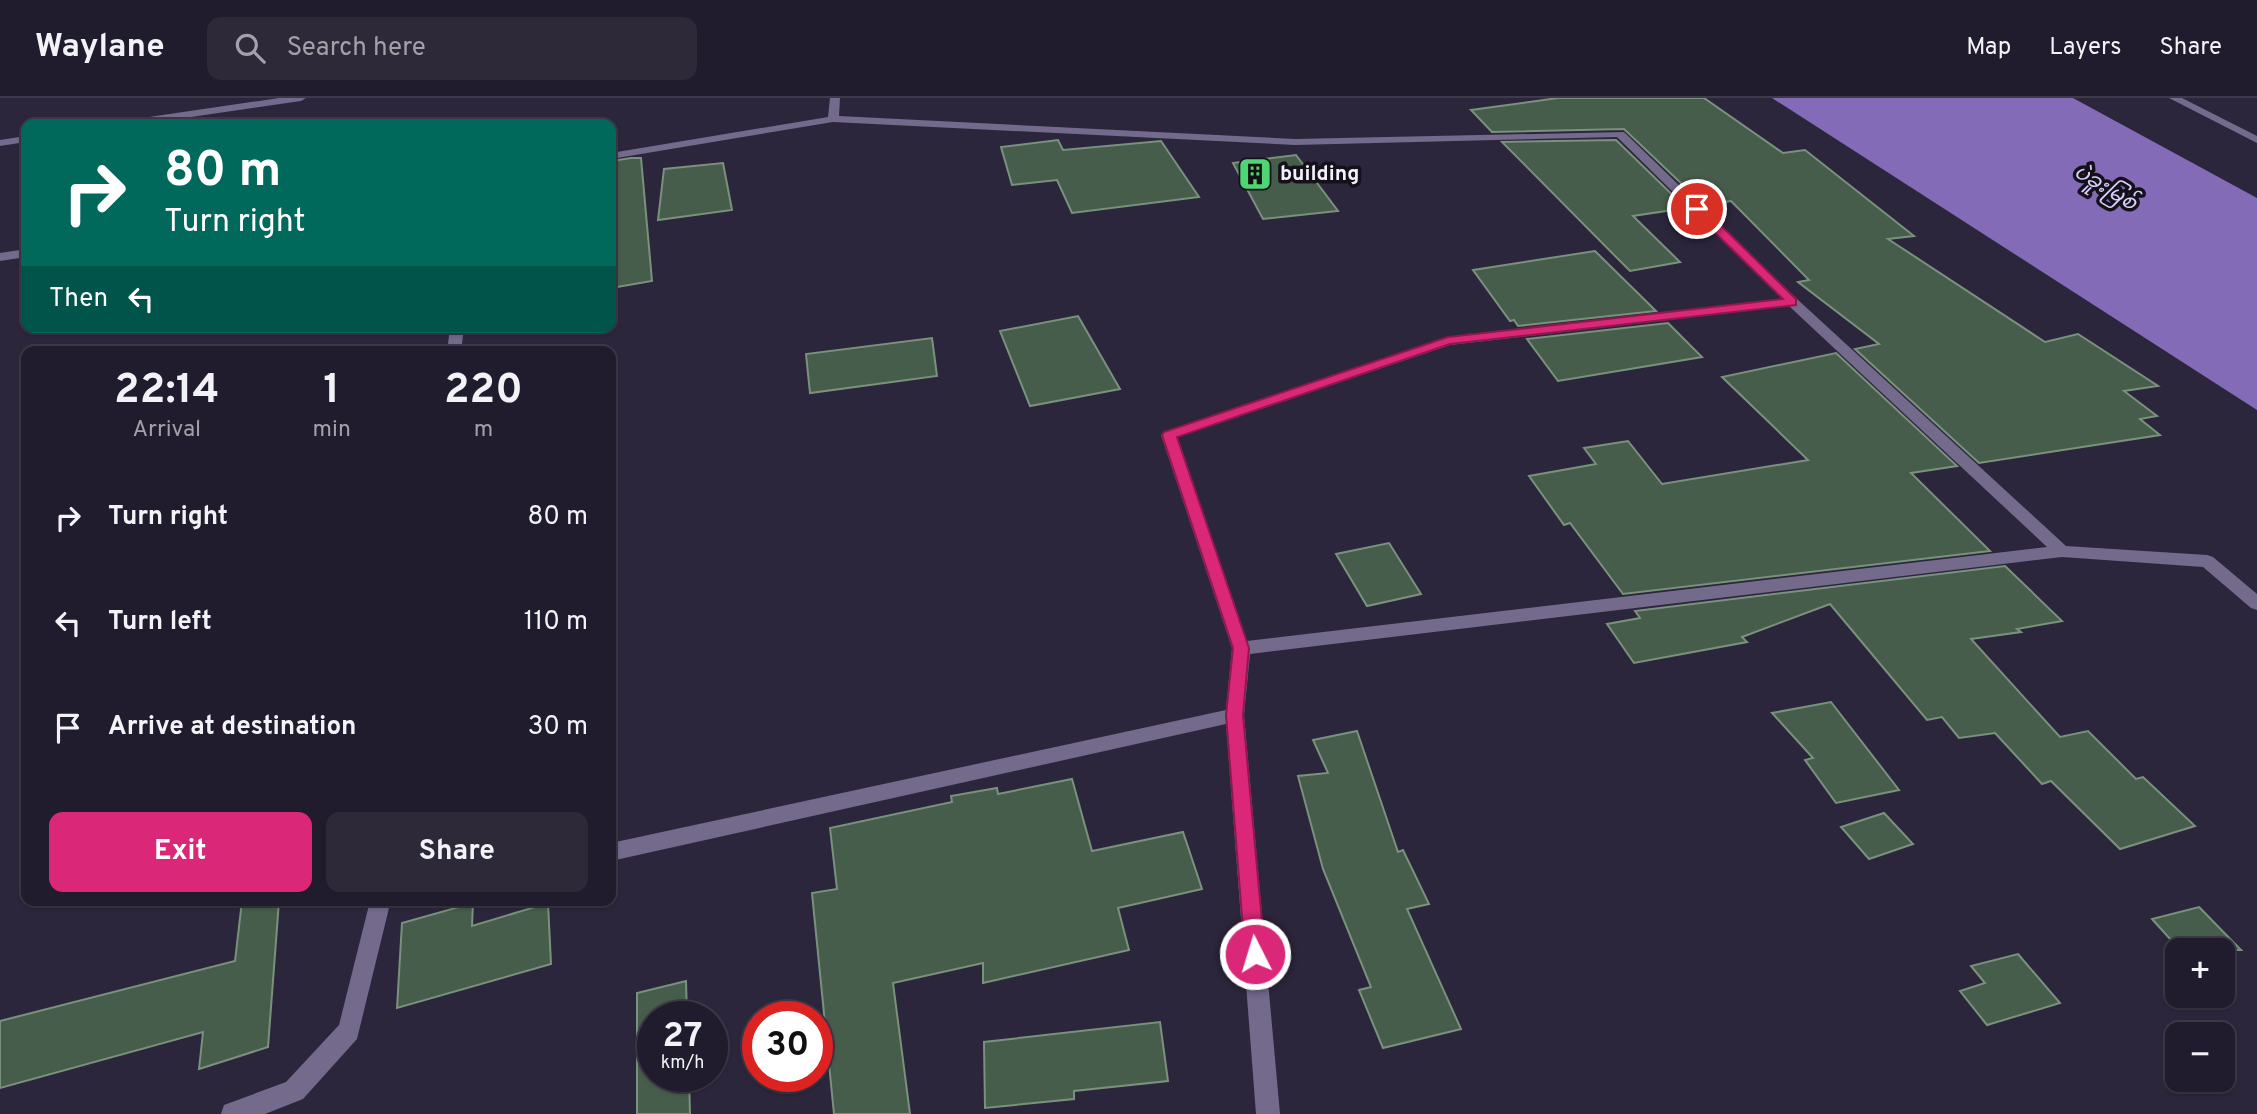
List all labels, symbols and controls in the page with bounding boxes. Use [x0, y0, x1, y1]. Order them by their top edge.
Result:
search box [207, 17, 697, 80]
text: Waylane [35, 27, 165, 69]
icon: search [231, 29, 269, 67]
text: Search here [287, 32, 426, 65]
text: Map [1966, 33, 2011, 63]
text: Layers [2049, 33, 2121, 63]
text: Share [2159, 33, 2222, 63]
text: 80 m [164, 142, 281, 204]
icon: right [49, 147, 140, 238]
building icon: building [1236, 155, 1274, 193]
water label: ပဲခူးမြစ် [2068, 156, 2144, 220]
place label: building [1280, 161, 1359, 188]
pin [1667, 179, 1727, 239]
icon: arrive [1678, 190, 1716, 228]
text: Turn right [164, 203, 306, 243]
icon: left [122, 280, 160, 318]
text: Then [49, 283, 108, 316]
text: 22:14 [114, 365, 219, 418]
text: 1 [323, 365, 340, 418]
text: 220 [444, 365, 523, 418]
text: Arrival [133, 416, 201, 445]
text: min [313, 416, 351, 445]
text: m [474, 416, 493, 445]
icon: right [49, 499, 87, 537]
text: Turn right [108, 501, 228, 534]
text: 80 m [528, 501, 588, 534]
icon: left [49, 604, 87, 642]
text: Turn left [108, 606, 212, 639]
text: 110 m [524, 606, 588, 639]
icon: arrive [49, 709, 87, 747]
text: Arrive at destination [108, 711, 356, 744]
text: 30 m [528, 711, 588, 744]
button: Exit [49, 812, 312, 892]
button: Share [326, 812, 588, 892]
position arrow [1218, 917, 1292, 991]
map controls [2165, 938, 2235, 1092]
button: + [2165, 938, 2235, 1008]
speed limit sign: 30 [742, 1001, 833, 1092]
text: 27 [663, 1015, 702, 1059]
button: − [2165, 1022, 2235, 1092]
text: km/h [661, 1052, 704, 1075]

